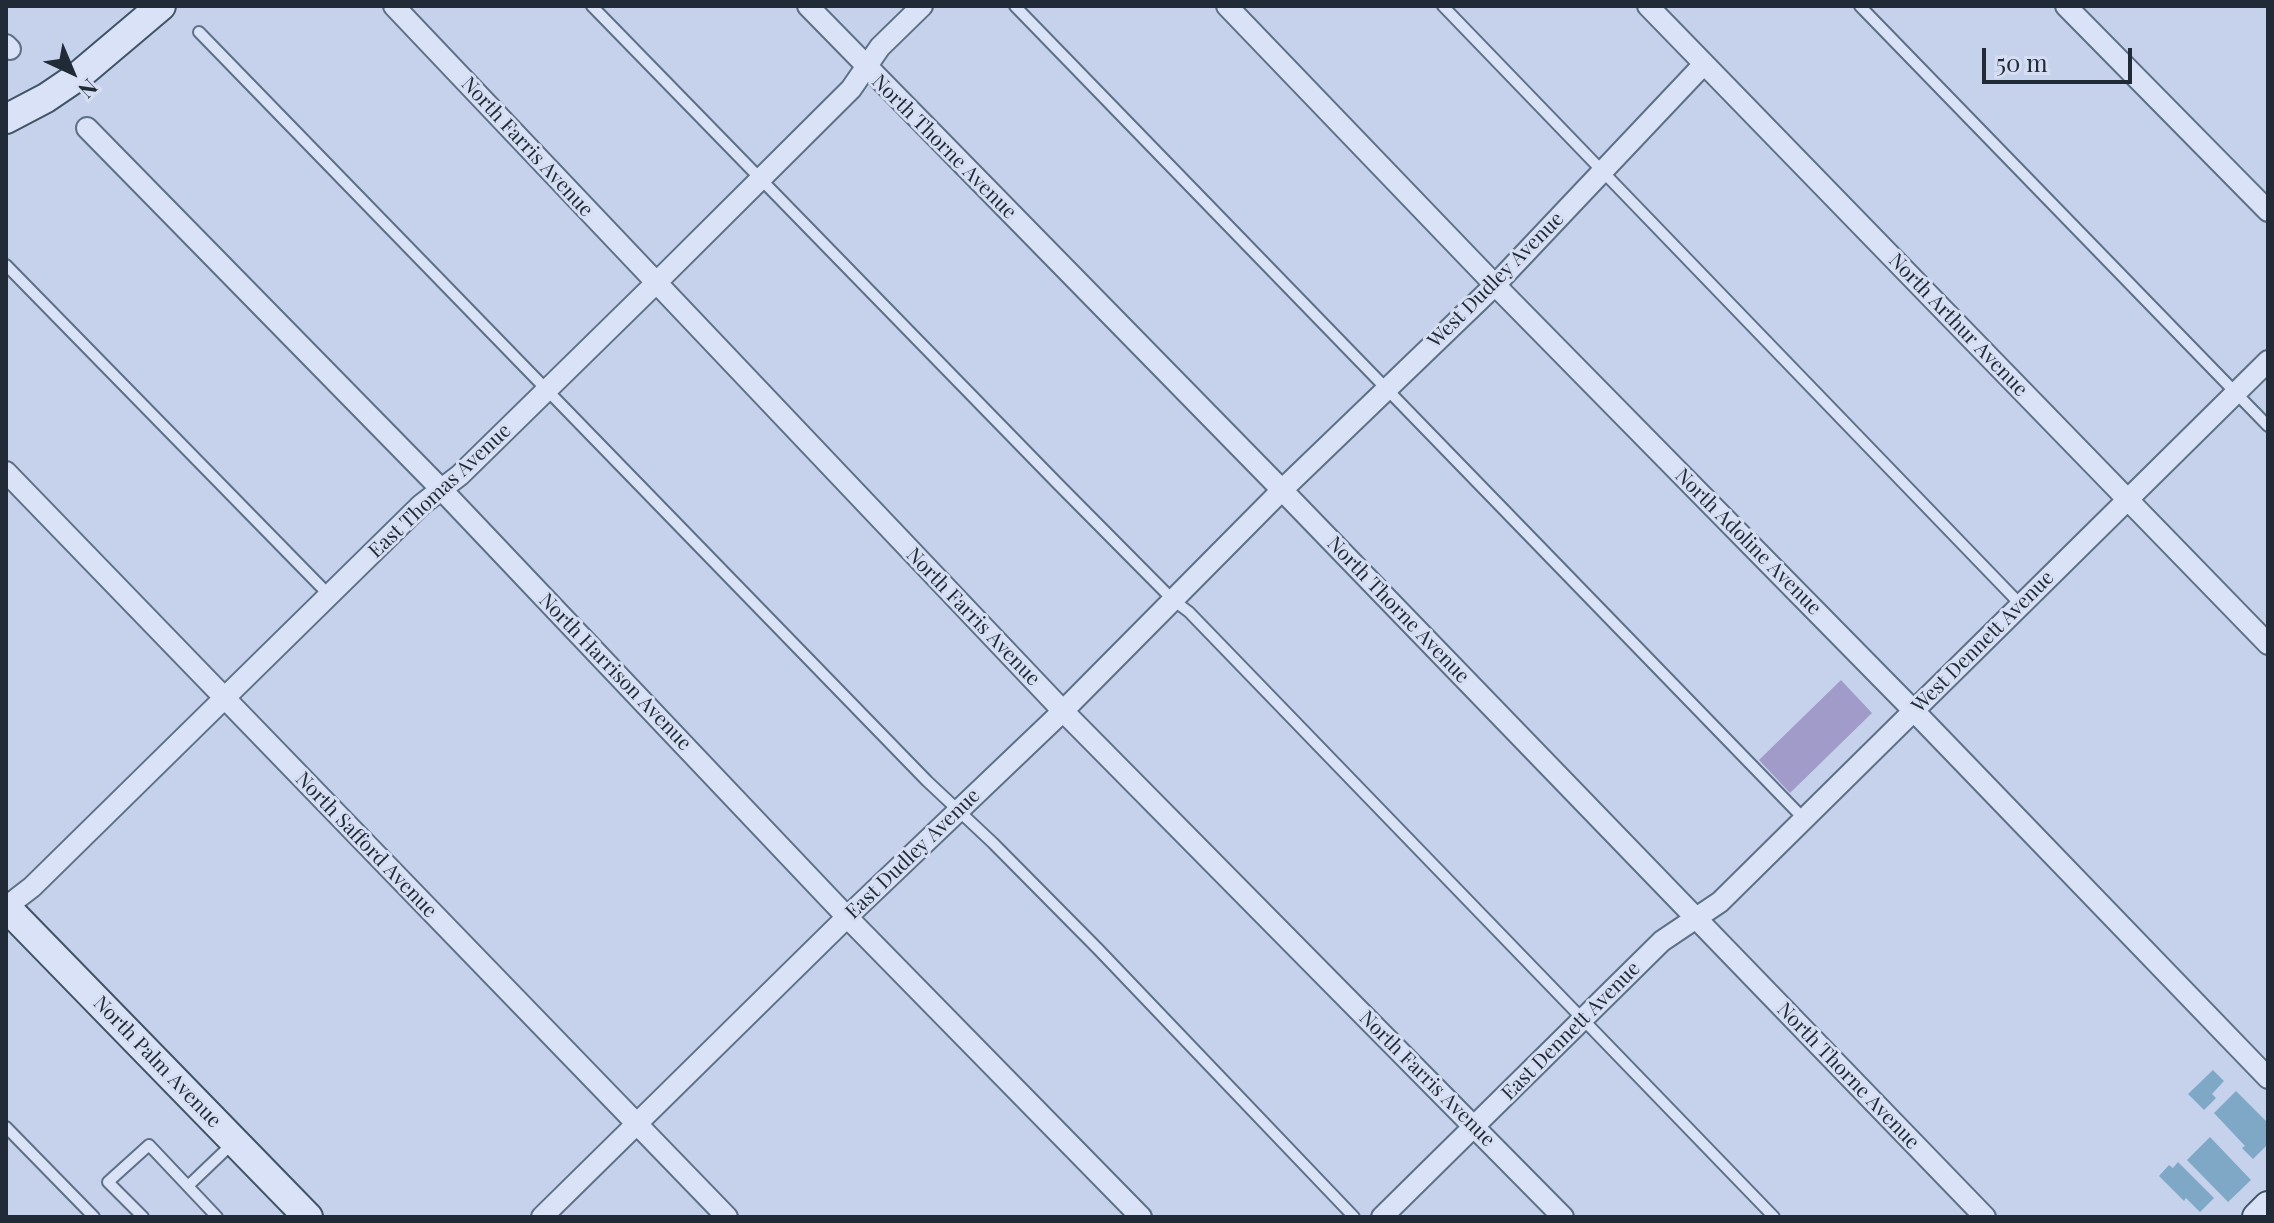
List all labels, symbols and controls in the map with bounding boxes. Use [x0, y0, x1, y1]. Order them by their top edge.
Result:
north arrow [32, 32, 112, 112]
scale bar [1986, 32, 2136, 82]
text: 50 m [1996, 46, 2048, 78]
street label: North Thorne Avenue [867, 70, 1021, 224]
street label: North Farris Avenue [456, 72, 598, 222]
text: N [73, 73, 105, 106]
street label: West Dudley Avenue [1423, 207, 1569, 353]
street label: North Arthur Avenue [1884, 249, 2032, 401]
street label: East Thomas Avenue [364, 419, 516, 563]
street label: North Adoline Avenue [1670, 464, 1826, 620]
street label: North Thorne Avenue [1322, 532, 1474, 688]
street label: North Farris Avenue [901, 543, 1045, 691]
street label: West Dennett Avenue [1907, 566, 2059, 718]
street label: North Harrison Avenue [534, 589, 696, 755]
street label: North Safford Avenue [290, 767, 442, 923]
street label: East Dudley Avenue [841, 784, 985, 924]
street label: East Dennett Avenue [1497, 957, 1645, 1105]
street label: North Palm Avenue [88, 991, 226, 1133]
street label: North Thorne Avenue [1772, 998, 1924, 1154]
street label: North Farris Avenue [1354, 1006, 1500, 1152]

